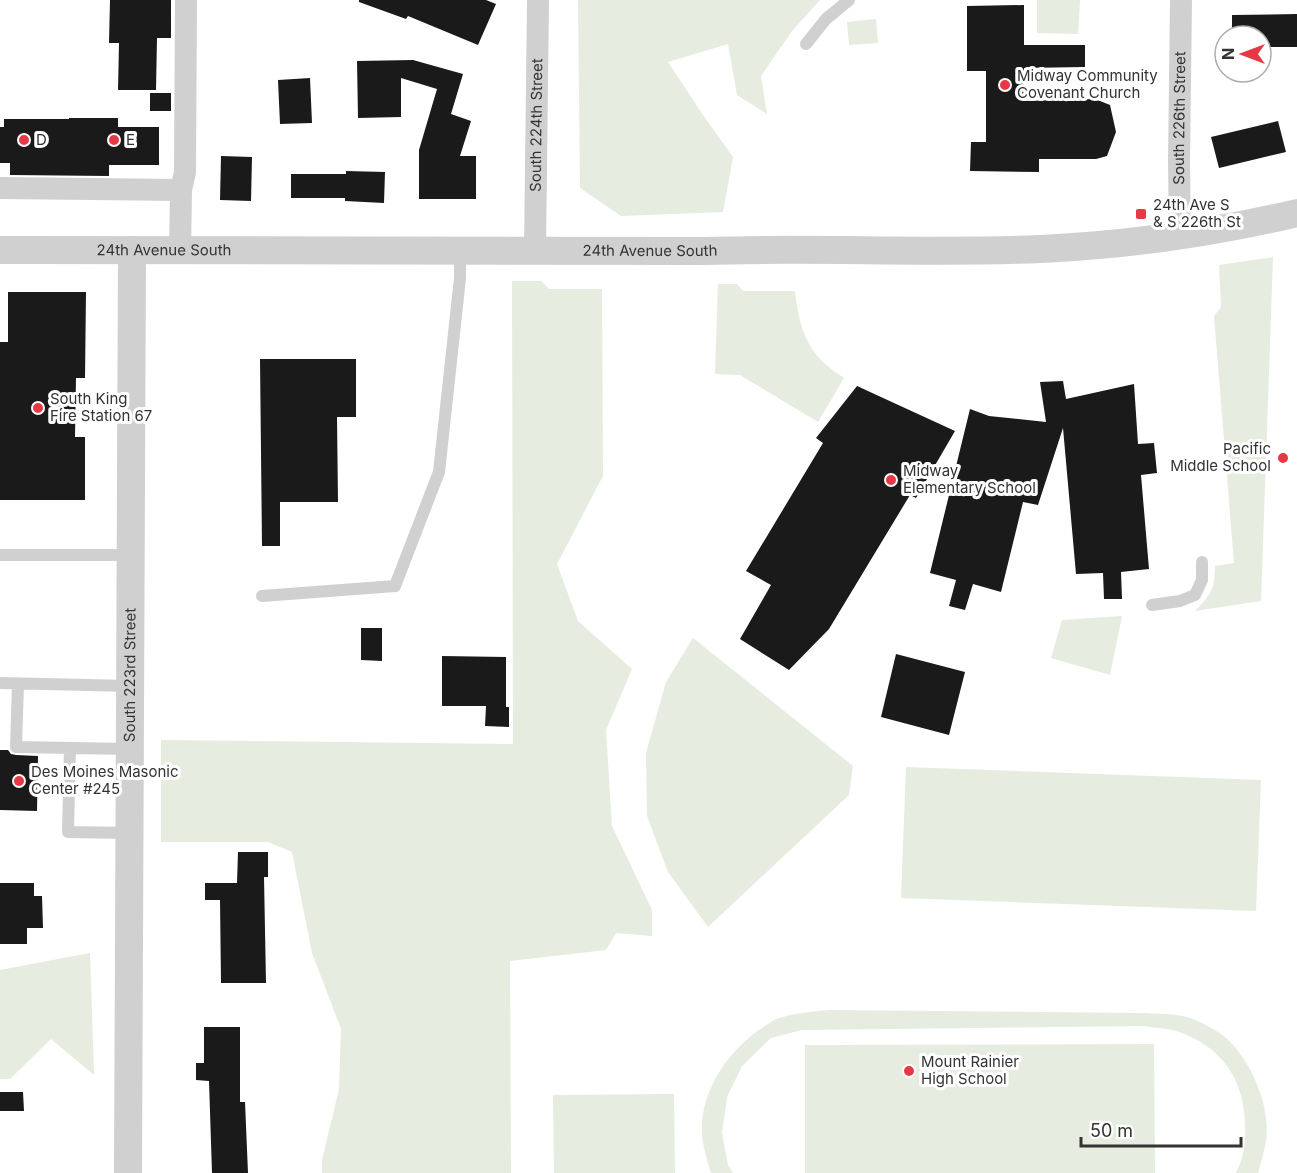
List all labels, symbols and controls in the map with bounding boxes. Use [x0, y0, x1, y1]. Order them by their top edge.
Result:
north arrow [1213, 24, 1273, 84]
text: N [1218, 48, 1238, 60]
street label: South 226th Street [1169, 51, 1189, 185]
street label: South 224th Street [526, 58, 546, 192]
place label: Midway Community Covenant Church [1017, 66, 1158, 102]
marker: Midway Community Covenant Church [998, 78, 1012, 92]
place label: D [36, 130, 47, 149]
place label: E [126, 130, 135, 149]
marker: D [17, 133, 31, 147]
marker: E [107, 133, 121, 147]
place label: 24th Ave S & S 226th St [1153, 195, 1241, 231]
marker: 24th Ave S & S 226th St [1134, 207, 1148, 221]
street label: 24th Avenue South [97, 240, 231, 259]
street label: 24th Avenue South [583, 241, 718, 260]
place label: South King Fire Station 67 [50, 389, 152, 425]
marker: South King Fire Station 67 [31, 401, 45, 415]
place label: Pacific Middle School [1170, 439, 1271, 475]
marker: Pacific Middle School [1276, 451, 1290, 465]
place label: Midway Elementary School [903, 461, 1036, 497]
marker: Midway Elementary School [884, 473, 898, 487]
street label: South 223rd Street [120, 608, 139, 742]
place label: Des Moines Masonic Center #245 [31, 762, 179, 798]
marker: Des Moines Masonic Center #245 [12, 774, 26, 788]
place label: Mount Rainier High School [921, 1052, 1019, 1088]
marker: Mount Rainier High School [902, 1064, 916, 1078]
scale bar [1081, 1110, 1242, 1148]
text: 50 m [1090, 1120, 1133, 1141]

